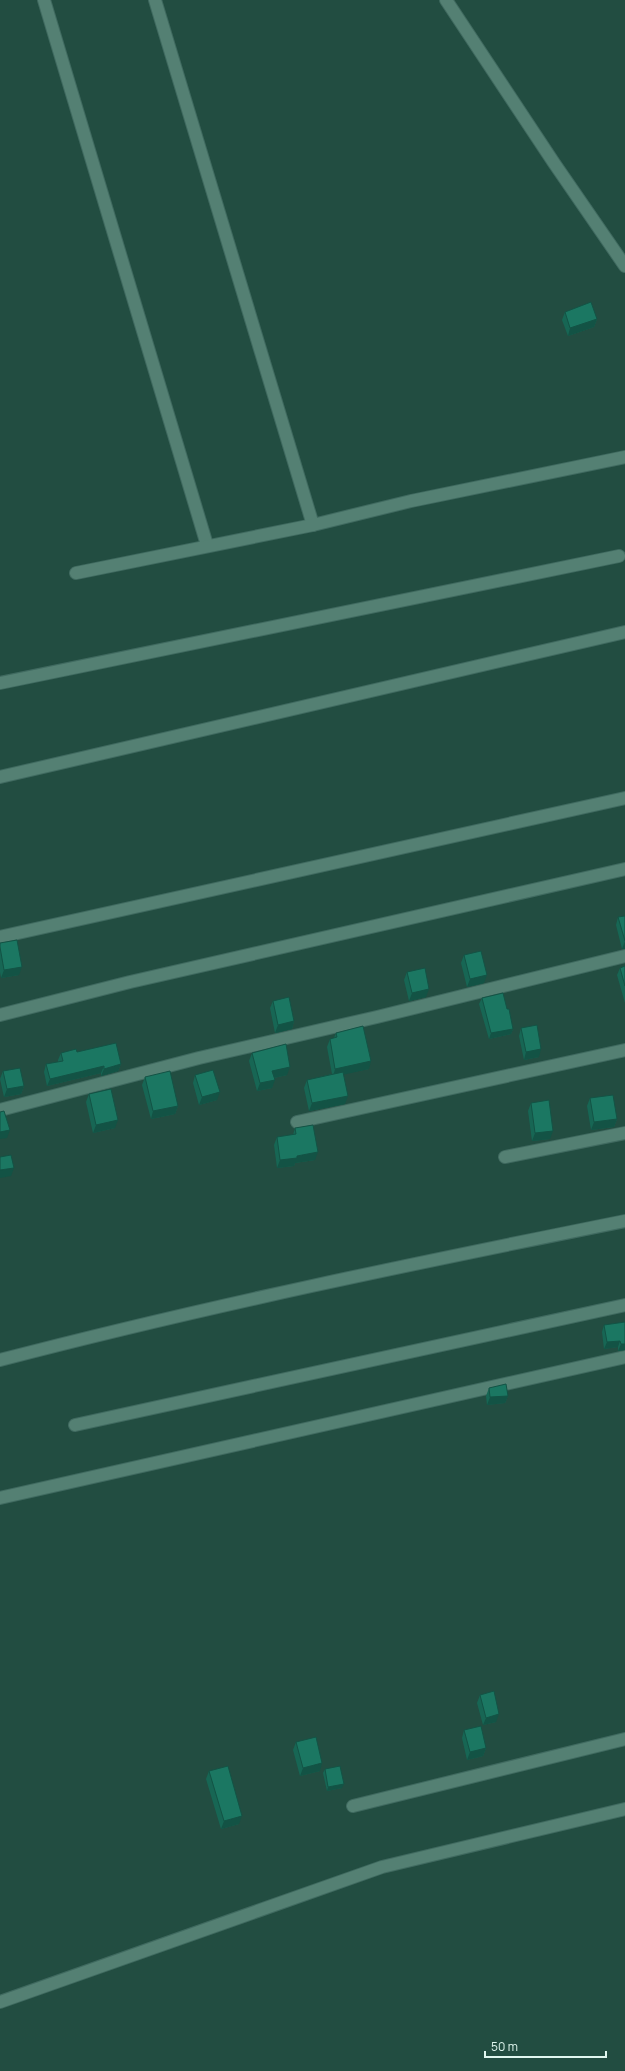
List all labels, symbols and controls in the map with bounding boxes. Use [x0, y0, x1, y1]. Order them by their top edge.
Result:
scale bar [485, 2033, 606, 2059]
text: 50 m [491, 2038, 518, 2055]

